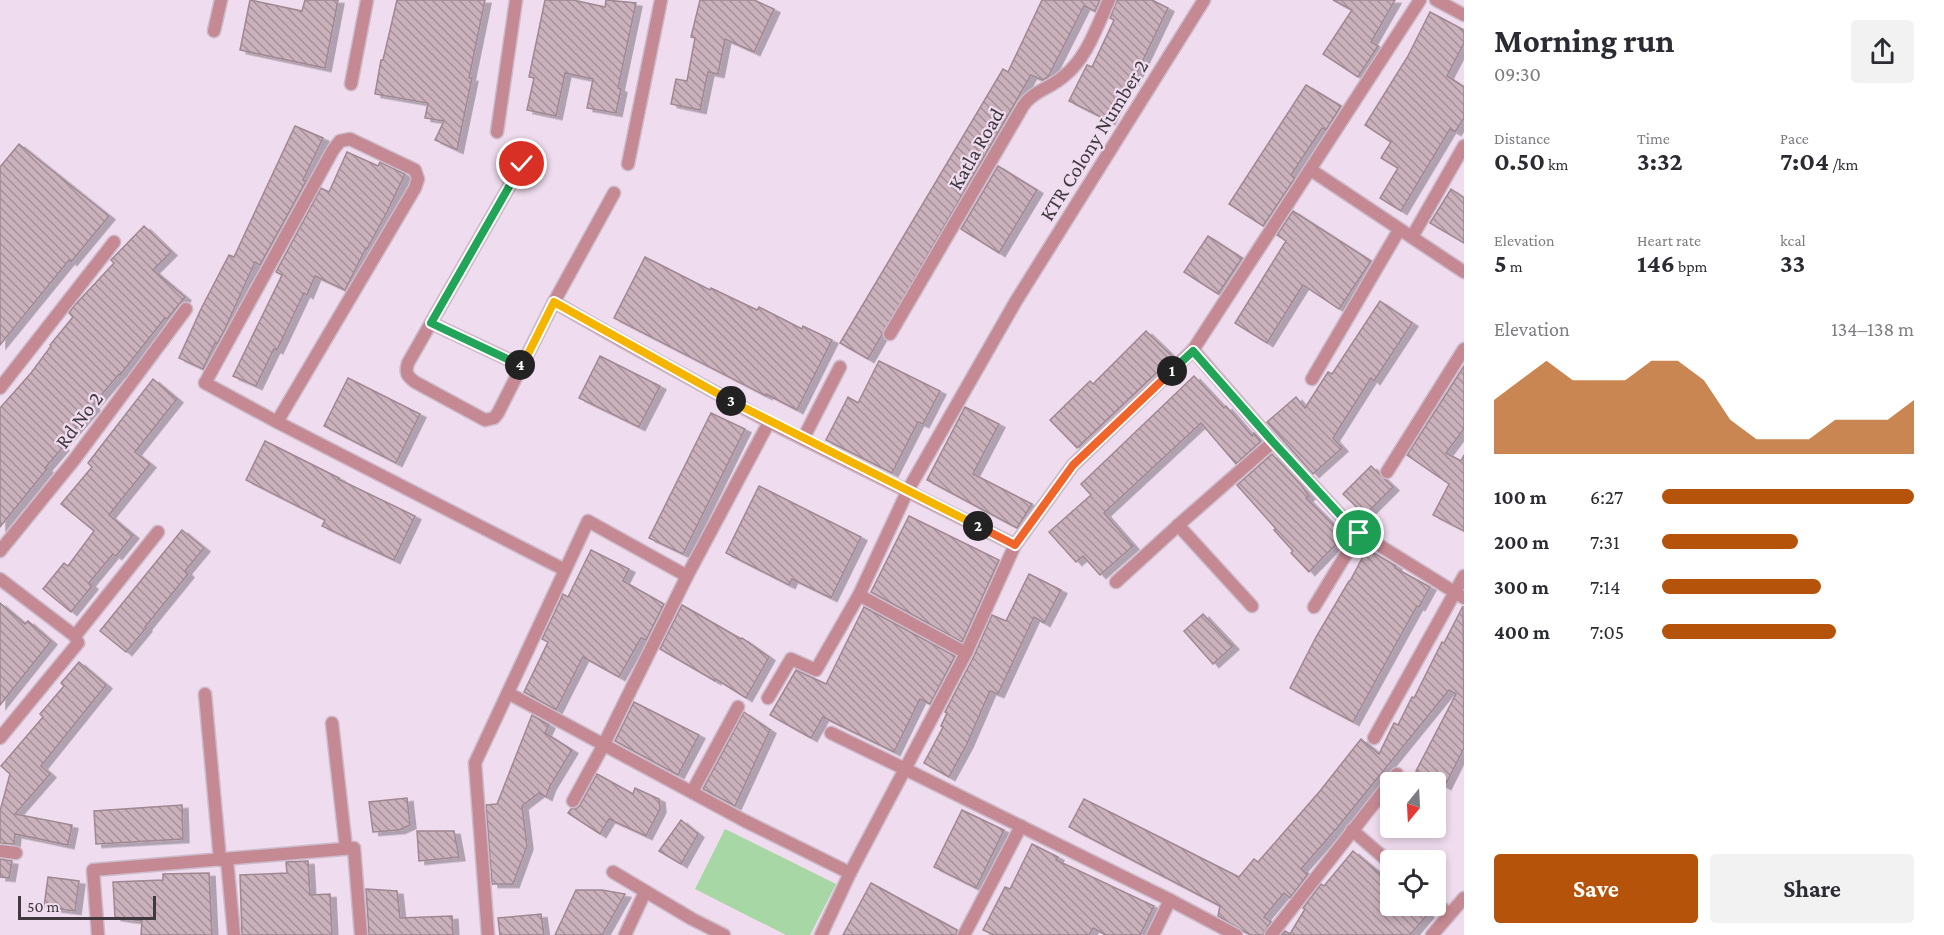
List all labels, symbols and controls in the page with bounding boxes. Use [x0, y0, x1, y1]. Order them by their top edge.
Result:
button: share [1851, 20, 1914, 83]
text: Morning run [1494, 22, 1675, 59]
street label: KTR Colony Number 2 [1035, 55, 1153, 225]
text: 09:30 [1494, 63, 1541, 85]
street label: Katla Road [943, 104, 1009, 194]
text: Distance [1494, 130, 1550, 147]
text: Time [1637, 130, 1670, 147]
text: Pace [1780, 130, 1809, 147]
pin [496, 138, 547, 189]
icon: check [505, 147, 538, 180]
text: 0.50 [1494, 147, 1545, 176]
text: 3:32 [1637, 147, 1683, 176]
text: 7:04 [1780, 147, 1829, 176]
text: km [1545, 156, 1568, 173]
text: /km [1829, 156, 1858, 173]
text: Elevation [1494, 232, 1555, 249]
text: Heart rate [1637, 232, 1701, 249]
text: kcal [1780, 232, 1806, 249]
text: 5 [1494, 249, 1507, 278]
text: 146 [1637, 249, 1675, 278]
text: 33 [1780, 249, 1805, 278]
text: m [1507, 258, 1523, 275]
text: bpm [1675, 258, 1707, 275]
text: Elevation [1494, 318, 1570, 340]
text: 134–138 m [1831, 318, 1914, 340]
pin: 4 [505, 350, 535, 380]
text: 4 [516, 356, 524, 373]
pin: 1 [1157, 356, 1187, 386]
text: 1 [1169, 362, 1175, 379]
pin: 3 [716, 386, 746, 416]
street label: Rd No 2 [50, 387, 108, 453]
text: 3 [727, 392, 735, 409]
text: 100 m [1494, 486, 1547, 508]
text: 6:27 [1590, 486, 1623, 508]
pin [1333, 507, 1384, 558]
pin: 2 [963, 511, 993, 541]
icon: arrive [1342, 516, 1375, 549]
text: 2 [974, 517, 982, 534]
text: 200 m [1494, 531, 1549, 553]
text: 7:31 [1590, 531, 1620, 553]
text: 300 m [1494, 576, 1549, 598]
text: 7:14 [1590, 576, 1620, 598]
text: 400 m [1494, 621, 1550, 643]
text: 7:05 [1590, 621, 1624, 643]
north arrow [1380, 772, 1446, 838]
map controls [1380, 772, 1446, 916]
button: locate [1380, 850, 1446, 916]
button: Save [1494, 854, 1698, 923]
button: Share [1710, 854, 1914, 923]
scale bar [18, 893, 156, 920]
text: 50 m [27, 898, 59, 915]

